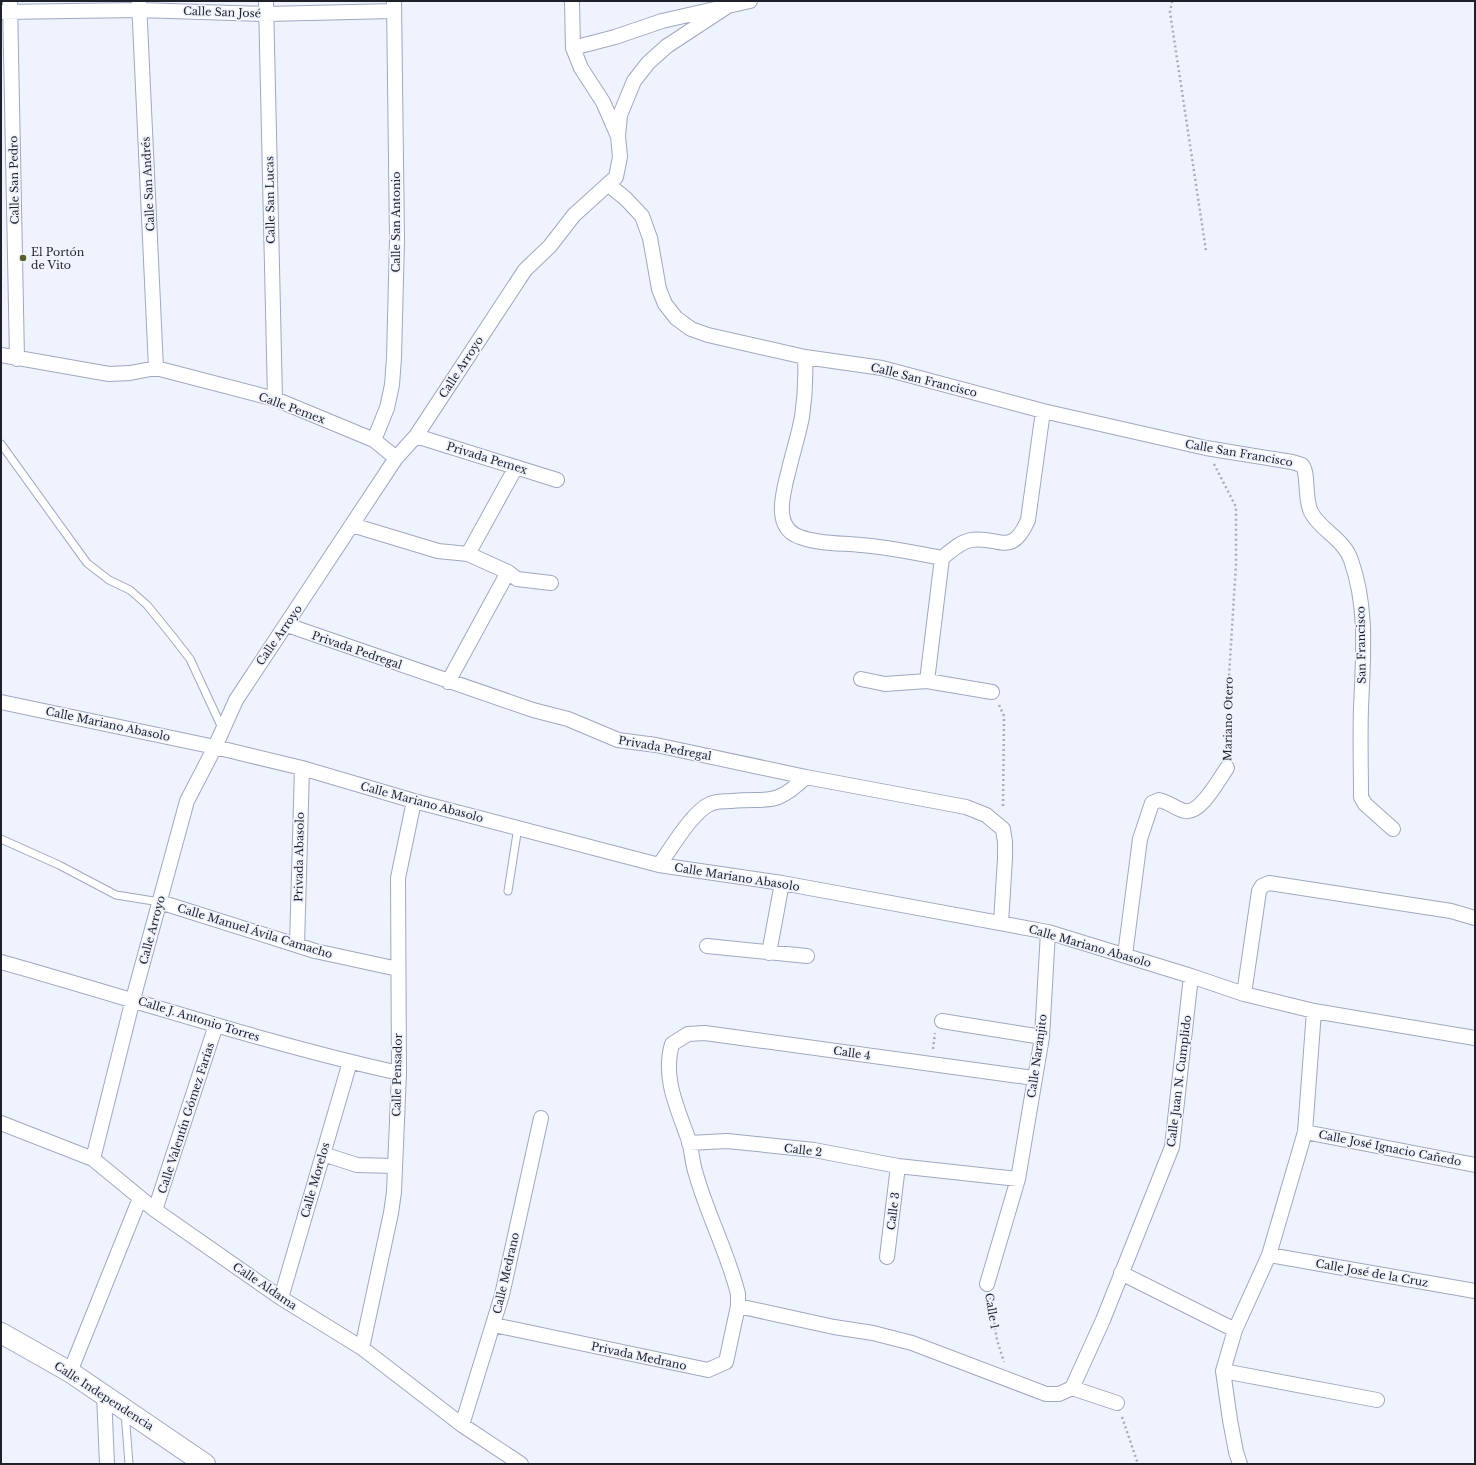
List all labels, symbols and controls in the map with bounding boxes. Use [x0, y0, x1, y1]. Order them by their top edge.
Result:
street label: Calle San José [183, 4, 261, 20]
street label: Calle San Pedro [6, 136, 22, 224]
street label: Calle San Andrés [139, 136, 157, 232]
street label: Calle San Lucas [262, 156, 278, 244]
street label: Calle San Antonio [389, 172, 403, 272]
place label: El Portón de Vito [31, 245, 85, 272]
marker: El Portón de Vito [18, 253, 28, 263]
street label: Calle Arroyo [436, 333, 486, 401]
street label: Calle San Francisco [869, 360, 979, 400]
street label: Calle Pemex [257, 389, 327, 427]
street label: Calle San Francisco [1184, 437, 1294, 469]
street label: Privada Pemex [445, 439, 530, 477]
street label: Calle Arroyo [253, 602, 305, 668]
street label: San Francisco [1353, 606, 1369, 684]
street label: Privada Pedregal [310, 628, 404, 672]
street label: Mariano Otero [1220, 677, 1236, 761]
street label: Calle Mariano Abasolo [44, 704, 172, 744]
street label: Privada Pedregal [617, 733, 713, 763]
street label: Calle Mariano Abasolo [359, 779, 485, 825]
street label: Privada Abasolo [291, 812, 307, 902]
street label: Calle Mariano Abasolo [673, 860, 801, 894]
street label: Calle Arroyo [136, 894, 168, 966]
street label: Calle Manuel Ávila Camacho [176, 901, 334, 961]
street label: Calle Mariano Abasolo [1027, 922, 1153, 970]
street label: Calle J. Antonio Torres [136, 994, 262, 1044]
street label: Calle Naranjito [1024, 1013, 1050, 1099]
street label: Calle Juan N. Cumplido [1164, 1014, 1194, 1148]
street label: Calle Pensador [389, 1032, 405, 1117]
street label: Calle Valentín Gómez Farías [155, 1041, 217, 1195]
street label: Calle 4 [832, 1043, 872, 1063]
street label: Calle José Ignacio Cañedo [1317, 1127, 1463, 1169]
street label: Calle Morelos [298, 1141, 332, 1219]
street label: Calle 2 [783, 1141, 823, 1159]
street label: Calle 3 [884, 1191, 902, 1231]
street label: Calle Medrano [490, 1231, 522, 1315]
street label: Calle José de la Cruz [1314, 1256, 1430, 1290]
street label: Calle Aldama [230, 1259, 301, 1313]
street label: Calle 1 [982, 1292, 1002, 1330]
street label: Privada Medrano [590, 1339, 688, 1373]
street label: Calle Independencia [52, 1359, 157, 1434]

